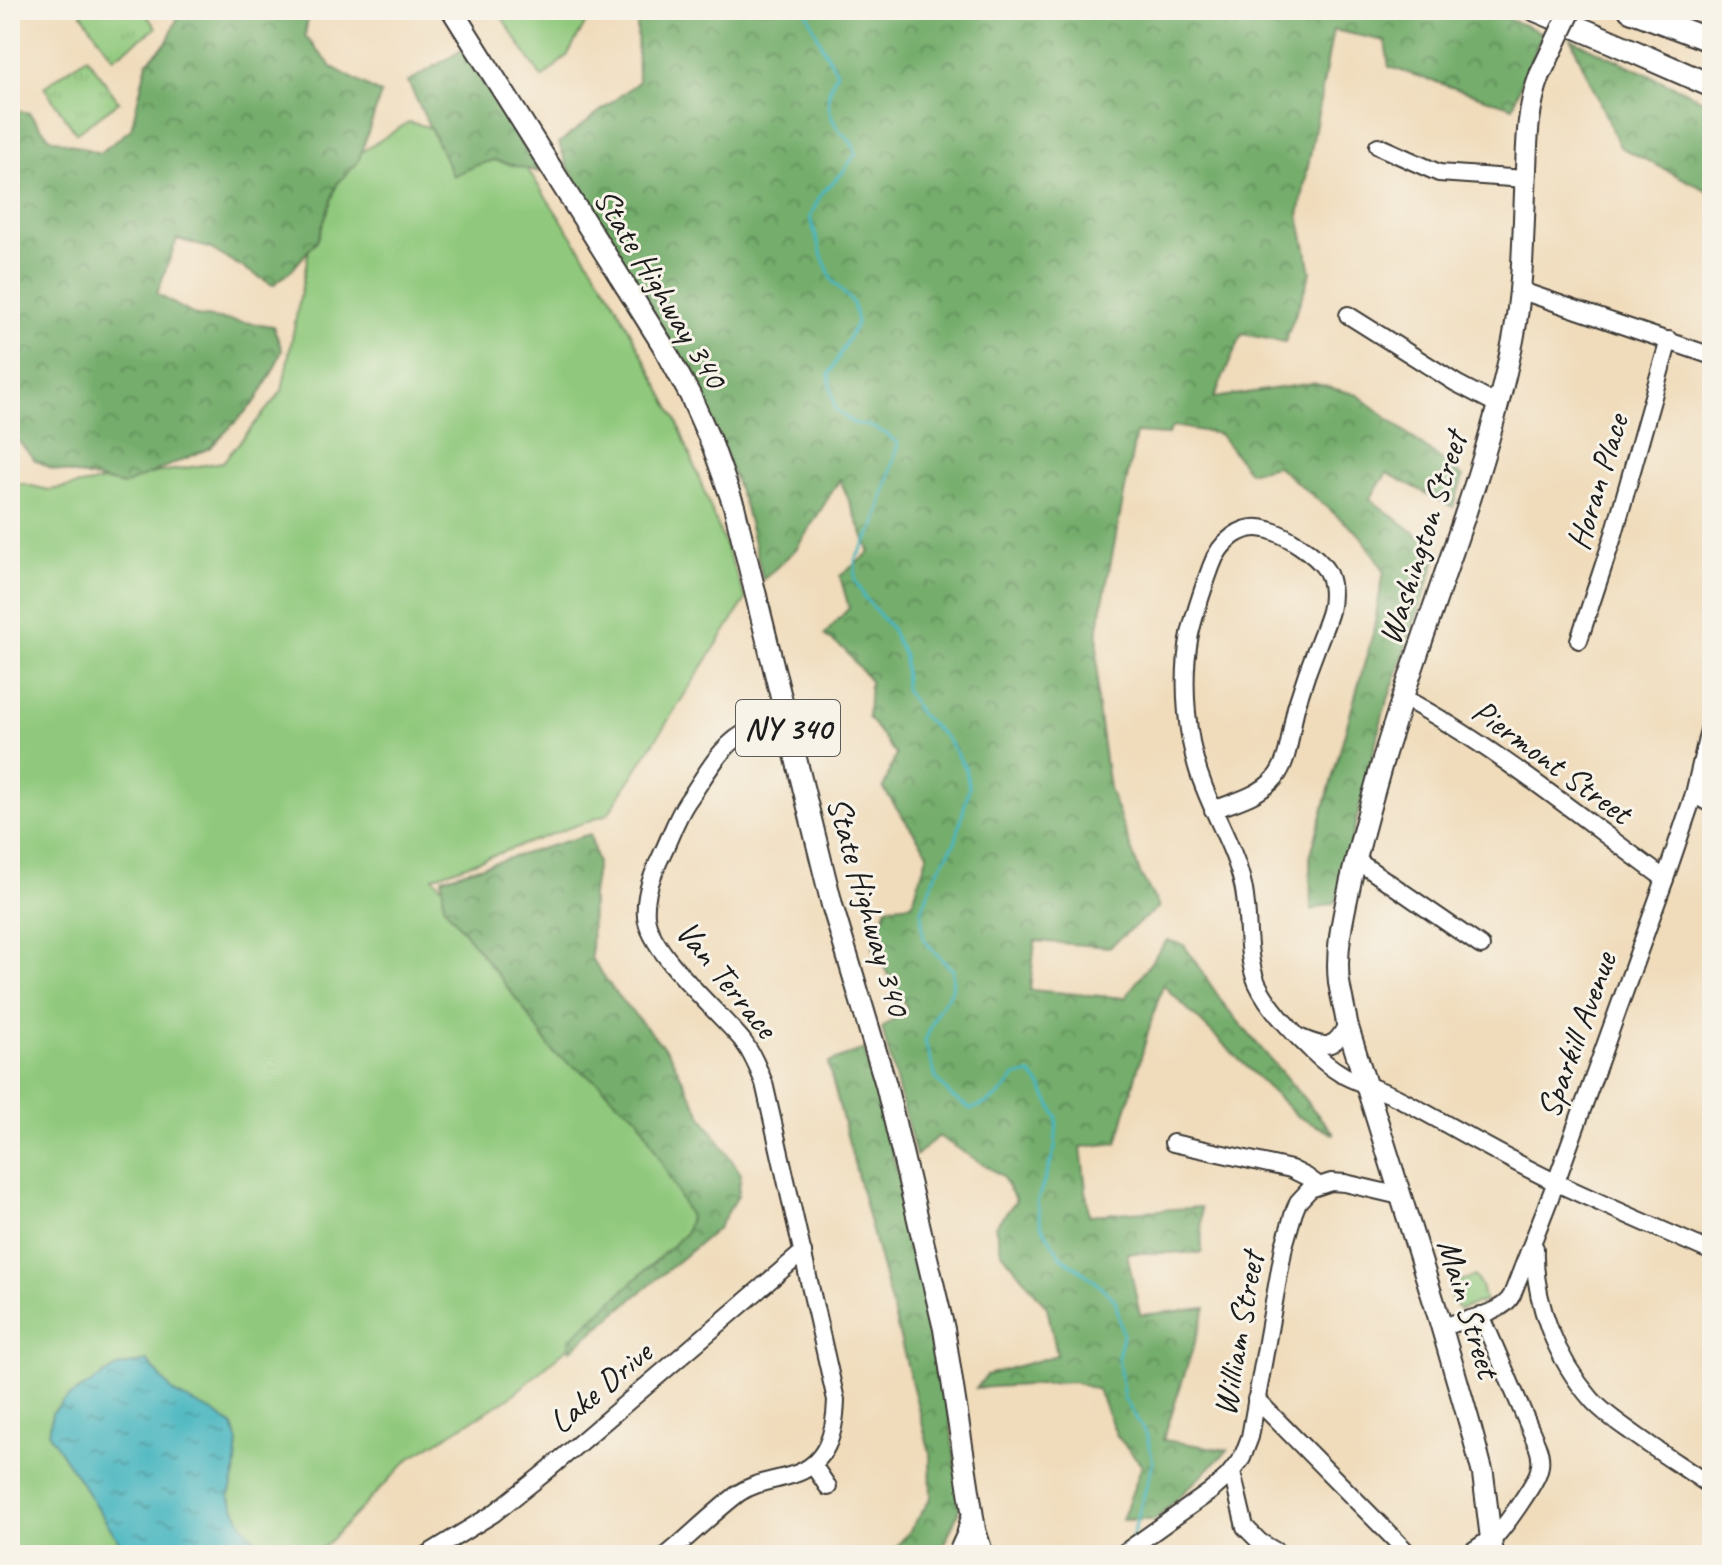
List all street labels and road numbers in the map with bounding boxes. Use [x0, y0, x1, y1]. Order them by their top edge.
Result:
street label: State Highway 340 [585, 180, 739, 398]
street label: Horan Place [1556, 406, 1639, 555]
street label: Washington Street [1367, 422, 1478, 650]
street label: Piermont Street [1464, 689, 1643, 835]
road number: NY 340 [736, 700, 840, 756]
street label: State Highway 340 [817, 792, 921, 1023]
street label: Van Terrace [666, 911, 789, 1049]
street label: Sparkill Avenue [1526, 945, 1626, 1124]
street label: Main Street [1428, 1234, 1511, 1386]
street label: William Street [1203, 1244, 1274, 1419]
street label: Lake Drive [540, 1330, 663, 1443]

